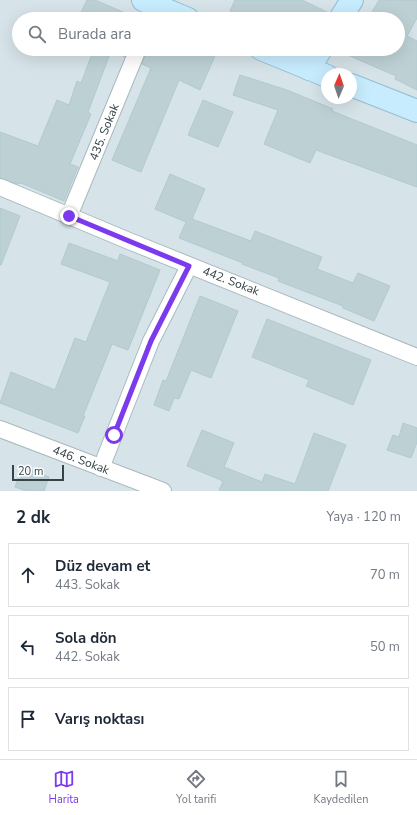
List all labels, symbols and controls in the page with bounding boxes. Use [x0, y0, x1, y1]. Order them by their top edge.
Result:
search box [12, 12, 405, 56]
icon: search [26, 23, 48, 45]
text: Burada ara [58, 24, 132, 44]
north arrow [321, 68, 357, 104]
street label: 435. Sokak [85, 100, 123, 163]
route end [60, 207, 78, 225]
street label: 442. Sokak [200, 263, 263, 300]
route start [105, 426, 123, 444]
street label: 446. Sokak [50, 442, 113, 479]
scale bar [12, 463, 64, 482]
text: 20 m [18, 464, 43, 479]
text: 2 dk [16, 506, 50, 529]
text: Yaya · 120 m [326, 508, 401, 526]
text: Düz devam et [55, 556, 150, 576]
icon: ahead [17, 564, 39, 586]
text: 70 m [370, 566, 400, 584]
text: 443. Sokak [55, 576, 120, 594]
text: Sola dön [55, 628, 117, 648]
icon: left [17, 636, 39, 658]
text: 50 m [370, 638, 400, 656]
text: 442. Sokak [55, 648, 120, 666]
icon: arrive [17, 708, 39, 730]
text: Varış noktası [55, 709, 144, 729]
tab: Harita [49, 768, 79, 807]
tab: Yol tarifi [176, 768, 216, 807]
tab: Kaydedilen [314, 768, 368, 807]

